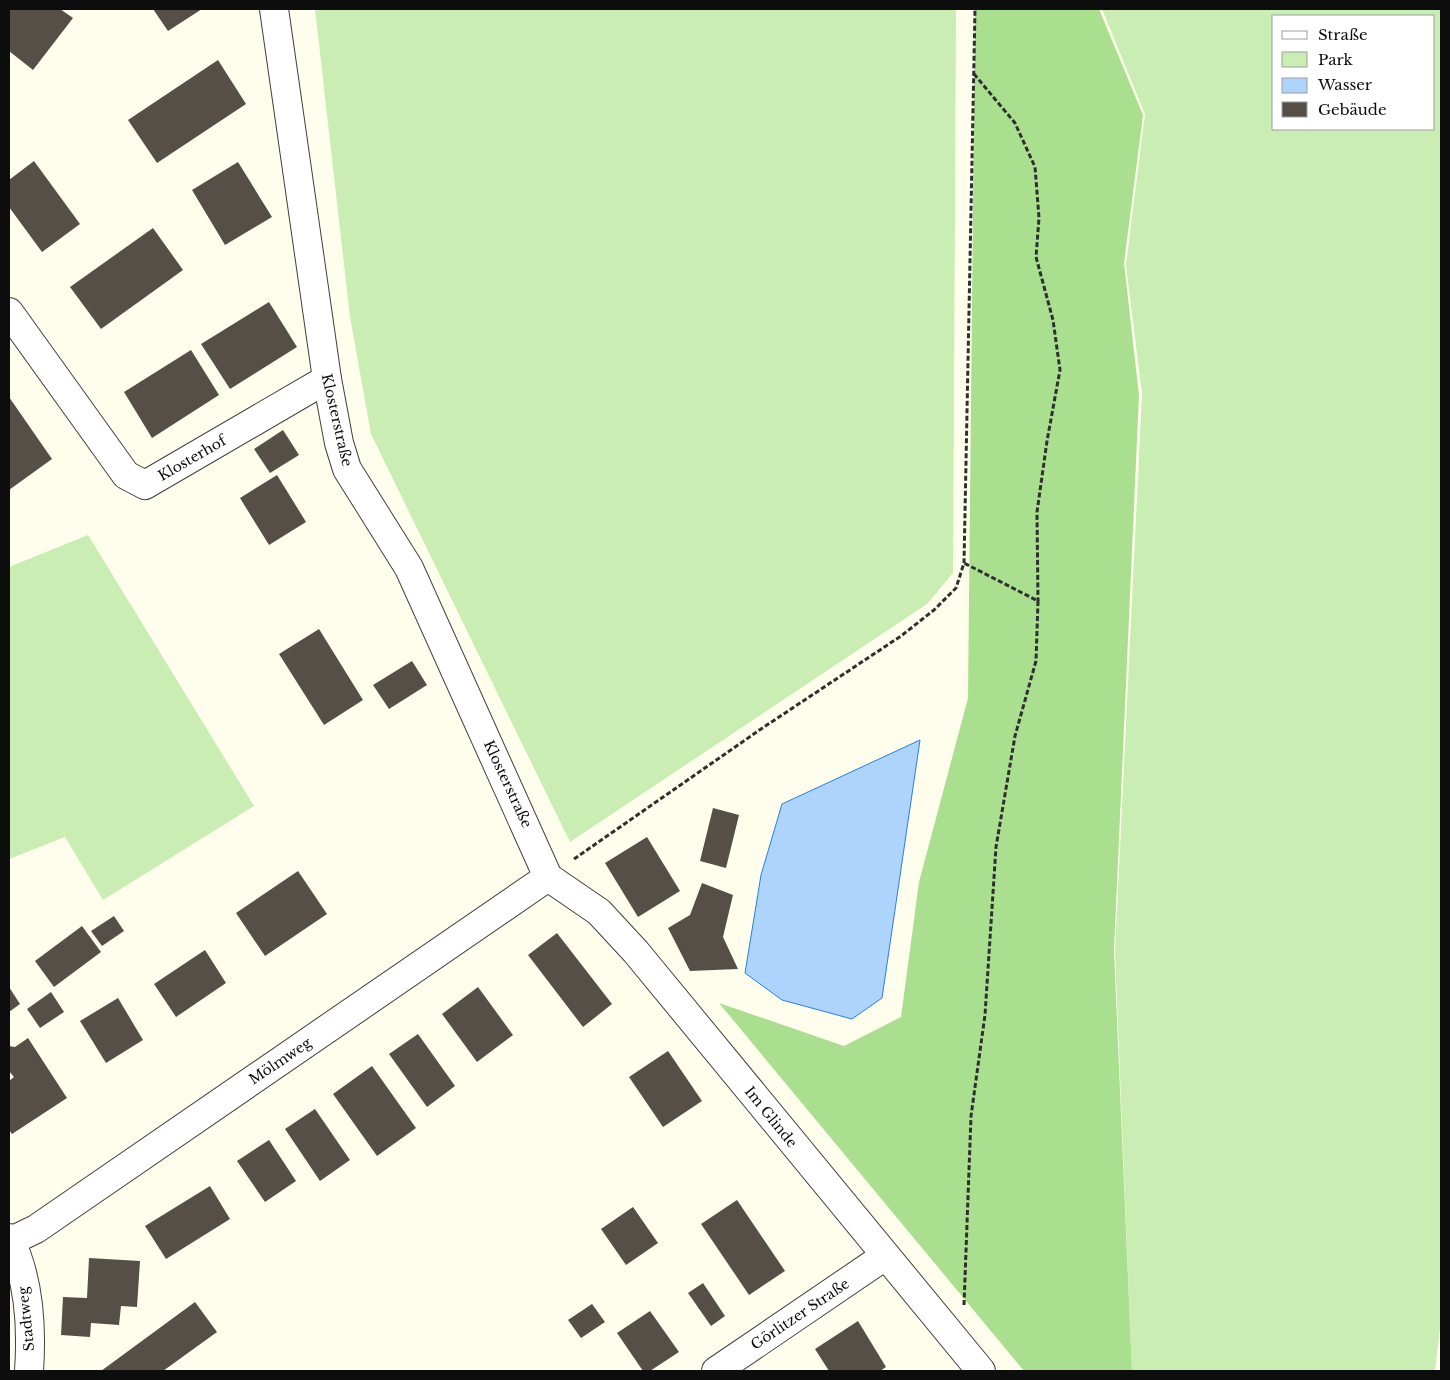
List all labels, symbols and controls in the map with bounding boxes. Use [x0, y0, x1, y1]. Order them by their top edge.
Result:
legend [1272, 15, 1435, 130]
text: Straße [1318, 25, 1368, 44]
text: Park [1318, 50, 1354, 69]
text: Wasser [1317, 75, 1373, 94]
text: Gebäude [1318, 100, 1387, 119]
street label: Klosterstraße [318, 372, 356, 468]
street label: Klosterhof [155, 430, 231, 485]
street label: Klosterstraße [480, 737, 536, 831]
street label: Mölmweg [245, 1033, 315, 1088]
street label: Im Glinde [741, 1083, 801, 1151]
street label: Görlitzer Straße [747, 1274, 853, 1354]
street label: Stadtweg [14, 1285, 38, 1352]

